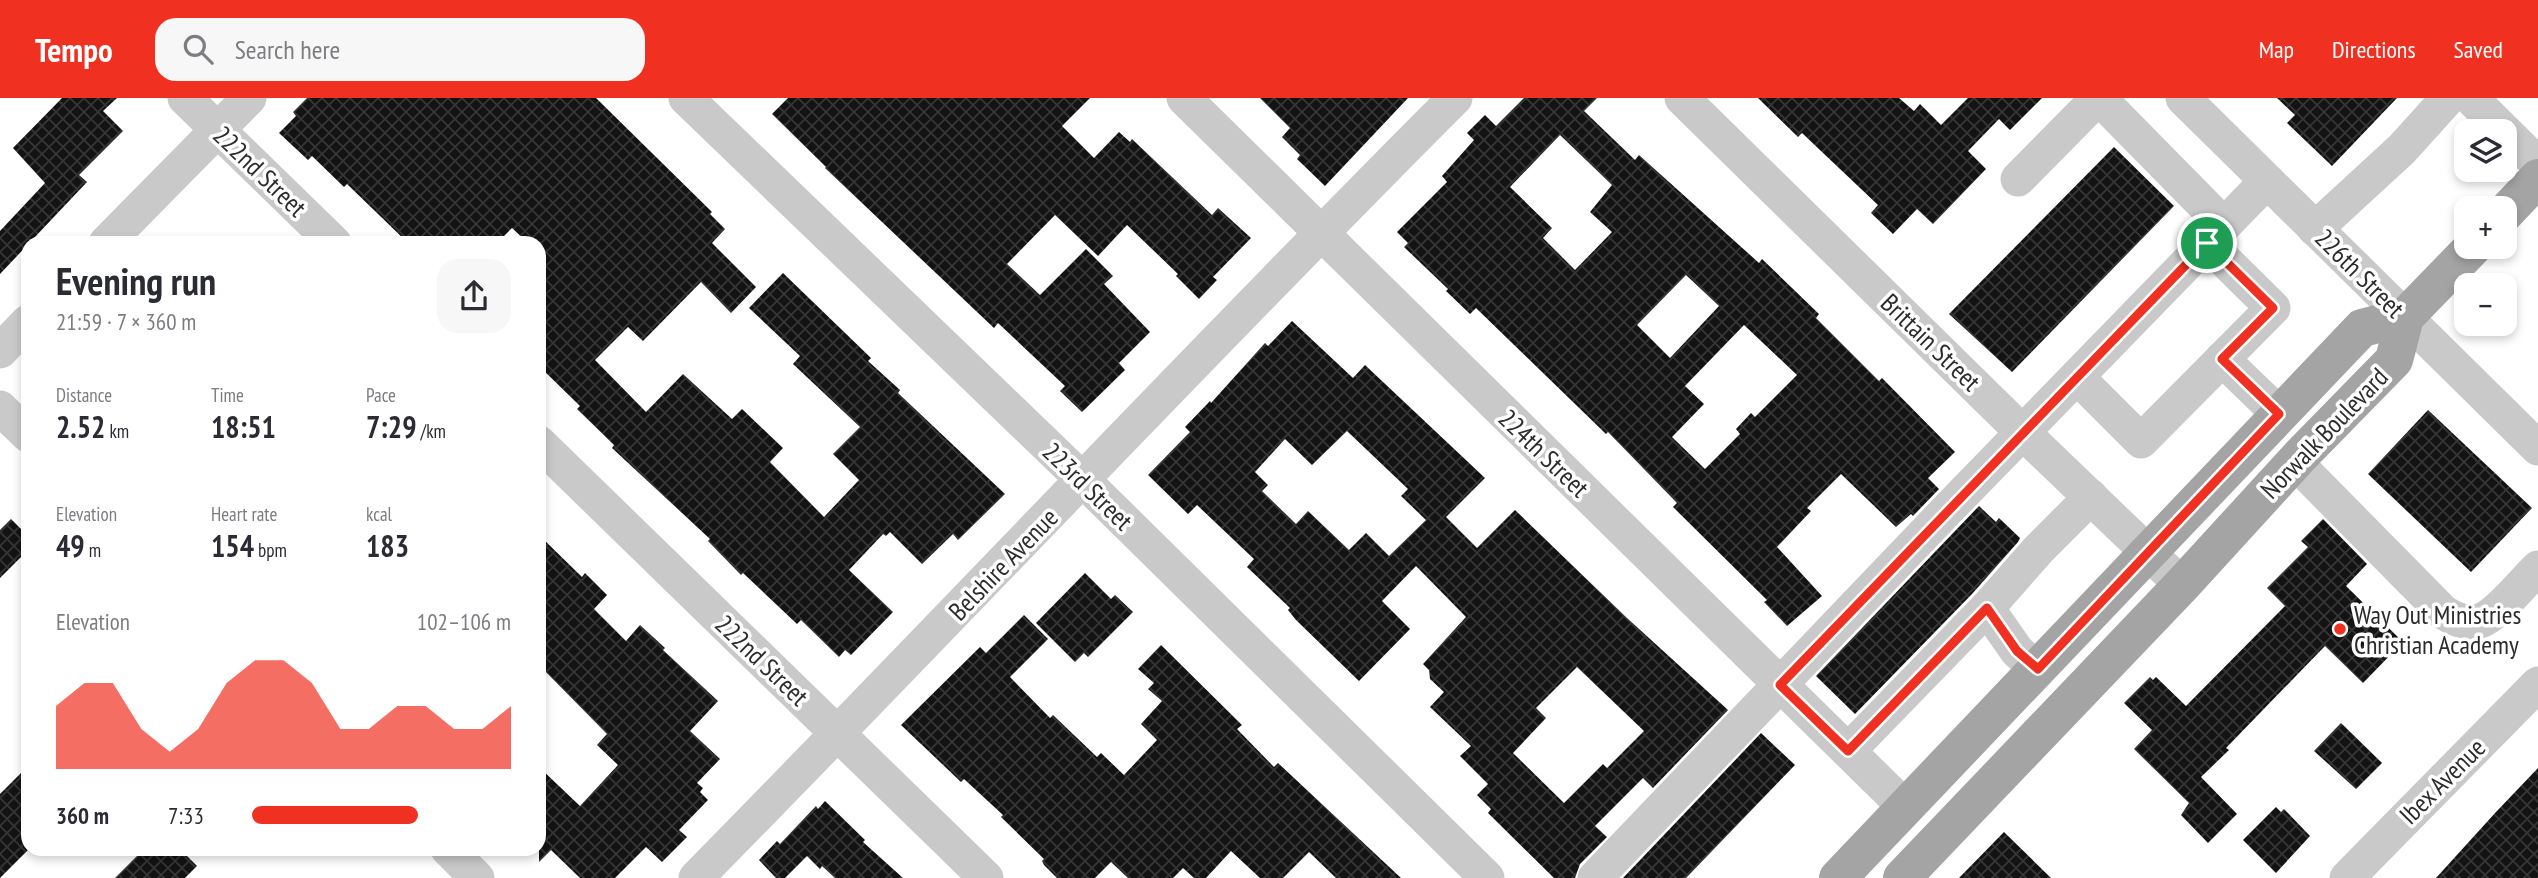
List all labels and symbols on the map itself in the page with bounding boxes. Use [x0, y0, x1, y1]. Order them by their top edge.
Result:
street label: 222nd Street [206, 118, 314, 224]
pin [2177, 213, 2237, 273]
street label: 226th Street [2308, 221, 2412, 325]
street label: Brittain Street [1874, 286, 1988, 398]
street label: Norwalk Boulevard [2253, 361, 2395, 505]
street label: 224th Street [1492, 402, 1596, 504]
street label: 223rd Street [1036, 435, 1140, 537]
street label: Belshire Avenue [941, 501, 1065, 627]
place label: Way Out Ministries Christian Academy [2354, 598, 2521, 661]
street label: 222nd Street [708, 607, 816, 713]
marker: Way Out Ministries Christian Academy [2332, 621, 2348, 637]
street label: Ibex Avenue [2392, 731, 2492, 831]

